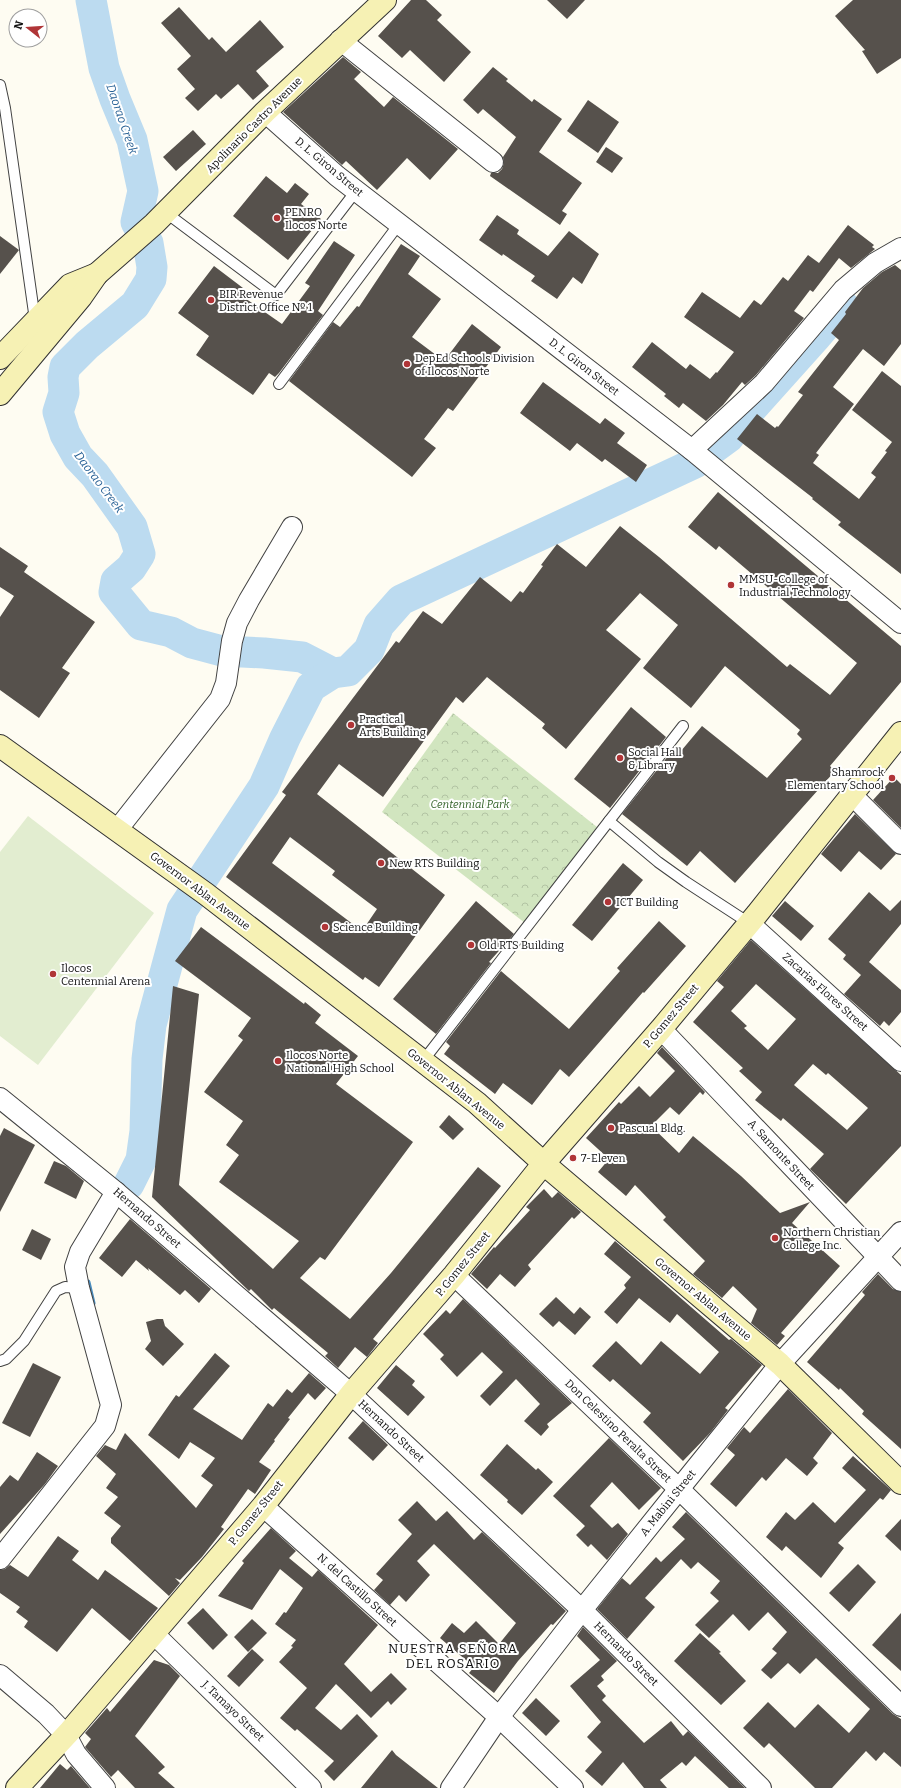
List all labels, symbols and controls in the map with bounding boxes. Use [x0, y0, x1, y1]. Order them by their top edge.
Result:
north arrow [8, 8, 48, 48]
text: N [11, 19, 27, 31]
street label: Apolinario Castro Avenue [203, 74, 305, 176]
water label: Daorao Creek [103, 82, 141, 156]
street label: D. L. Giron Street [292, 135, 366, 199]
place label: PENRO Ilocos Norte [285, 206, 347, 232]
marker: PENRO Ilocos Norte [272, 213, 282, 223]
place label: BIR Revenue District Office № 1 [219, 288, 313, 314]
marker: BIR Revenue District Office № 1 [206, 295, 216, 305]
street label: D. L. Giron Street [546, 336, 622, 398]
place label: DepEd Schools Division of Ilocos Norte [415, 352, 534, 378]
marker: DepEd Schools Division of Ilocos Norte [402, 359, 412, 369]
water label: Daorao Creek [71, 449, 127, 516]
place label: MMSU-College of Industrial Technology [739, 573, 851, 599]
marker: MMSU-College of Industrial Technology [726, 580, 736, 590]
place label: Practical Arts Building [359, 713, 426, 739]
marker: Practical Arts Building [346, 720, 356, 730]
place label: Social Hall & Library [628, 746, 682, 772]
marker: Social Hall & Library [615, 753, 625, 763]
place label: Shamrock Elementary School [787, 766, 885, 792]
marker: Shamrock Elementary School [887, 773, 897, 783]
park label: Centennial Park [431, 798, 510, 811]
street label: Governor Ablan Avenue [147, 849, 253, 933]
place label: New RTS Building [389, 857, 479, 870]
marker: New RTS Building [376, 858, 386, 868]
place label: ICT Building [616, 896, 678, 909]
marker: ICT Building [603, 897, 613, 907]
place label: Science Building [333, 921, 418, 934]
marker: Science Building [320, 922, 330, 932]
place label: Old RTS Building [479, 939, 564, 952]
marker: Old RTS Building [466, 940, 476, 950]
street label: Zacarias Flores Street [780, 950, 870, 1034]
place label: Ilocos Centennial Arena [61, 962, 150, 988]
marker: Ilocos Centennial Arena [48, 969, 58, 979]
street label: P. Gomez Street [641, 982, 701, 1050]
street label: Governor Ablan Avenue [405, 1046, 507, 1132]
place label: Ilocos Norte National High School [286, 1049, 394, 1075]
marker: Ilocos Norte National High School [273, 1056, 283, 1066]
street label: A. Samonte Street [745, 1117, 817, 1193]
place label: Pascual Bldg. [619, 1122, 685, 1135]
marker: Pascual Bldg. [606, 1123, 616, 1133]
place label: 7-Eleven [581, 1152, 626, 1165]
marker: 7-Eleven [568, 1153, 578, 1163]
street label: Hernando Street [111, 1185, 183, 1251]
place label: Northern Christian College Inc. [783, 1226, 880, 1252]
street label: P. Gomez Street [433, 1229, 493, 1299]
marker: Northern Christian College Inc. [770, 1233, 780, 1243]
street label: Governor Ablan Avenue [652, 1255, 754, 1343]
street label: Don Celestino Peralta Street [562, 1377, 674, 1485]
street label: Hernando Street [355, 1397, 427, 1465]
street label: A. Mabini Street [637, 1467, 699, 1539]
street label: P. Gomez Street [226, 1478, 286, 1548]
street label: N. del Castillo Street [315, 1551, 399, 1629]
street label: Hernando Street [591, 1619, 661, 1689]
district label: NUESTRA SEÑORA DEL ROSARIO [388, 1641, 518, 1671]
street label: J. Tamayo Street [199, 1677, 267, 1744]

